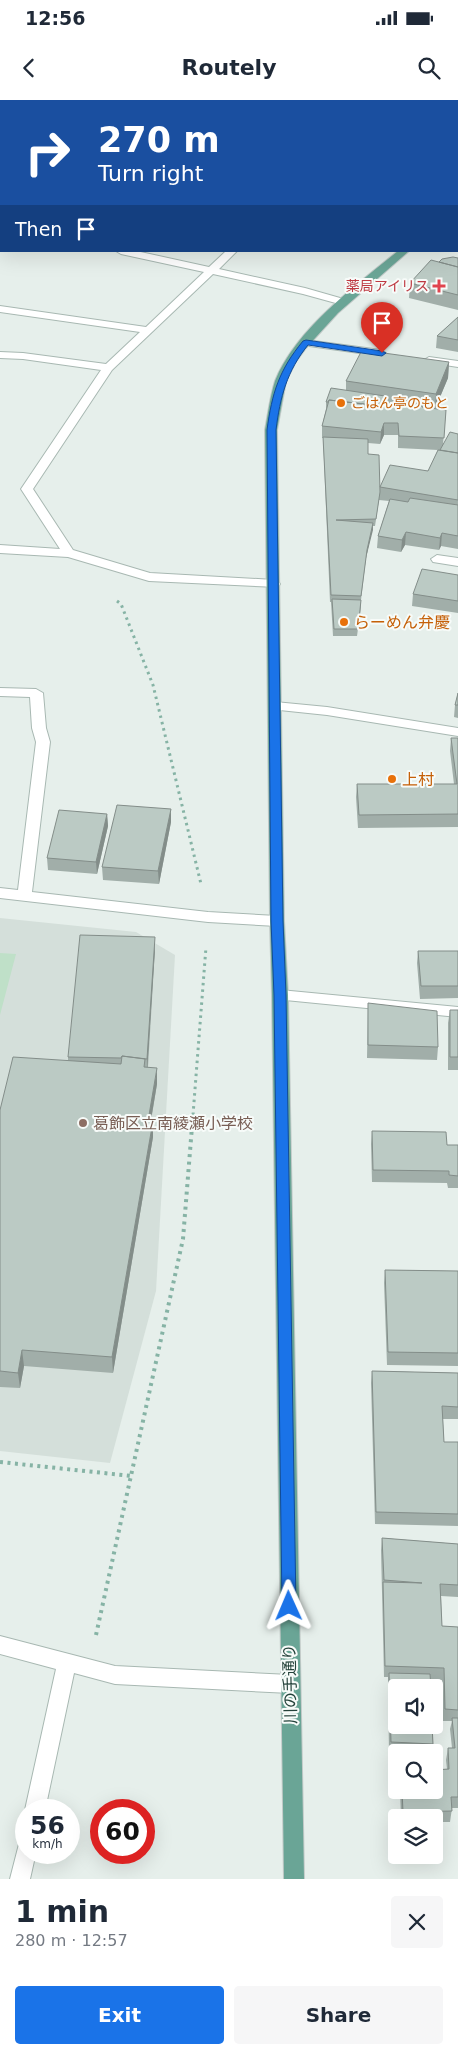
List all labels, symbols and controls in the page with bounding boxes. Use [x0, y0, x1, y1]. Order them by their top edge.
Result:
text: 12:56 [25, 7, 85, 29]
icon: back [15, 54, 43, 82]
icon: search [415, 54, 443, 82]
text: Routely [181, 55, 277, 80]
icon: right [15, 120, 80, 185]
text: 270 m [98, 120, 220, 160]
text: Turn right [98, 161, 203, 186]
icon: arrive [72, 215, 100, 243]
text: Then [15, 218, 62, 240]
place label: 薬局アイリス [346, 278, 429, 294]
marker: 薬局アイリス [433, 280, 445, 292]
pin [361, 302, 403, 353]
icon: arrive [368, 309, 396, 337]
place label: ごはん亭のもと [351, 395, 449, 411]
marker: ごはん亭のもと [335, 397, 347, 409]
place label: らーめん弁慶 [354, 613, 450, 632]
marker: らーめん弁慶 [338, 616, 350, 628]
place label: 上村 [402, 770, 434, 789]
marker: 上村 [386, 773, 398, 785]
place label: 葛飾区立南綾瀬小学校 [93, 1114, 253, 1133]
marker: 葛飾区立南綾瀬小学校 [77, 1117, 89, 1129]
position arrow [262, 1579, 314, 1631]
street label: 川の手通り [280, 1644, 300, 1724]
map controls [388, 1679, 443, 1864]
button: sound [388, 1679, 443, 1734]
button: search [388, 1744, 443, 1799]
speed limit sign: 60 [90, 1799, 155, 1864]
button: layers [388, 1809, 443, 1864]
text: 56 [30, 1811, 65, 1840]
text: km/h [32, 1837, 63, 1851]
text: 1 min [15, 1894, 109, 1929]
button: close [391, 1896, 443, 1948]
text: 280 m · 12:57 [15, 1931, 128, 1950]
button: Exit [15, 1986, 224, 2044]
button: Share [234, 1986, 443, 2044]

